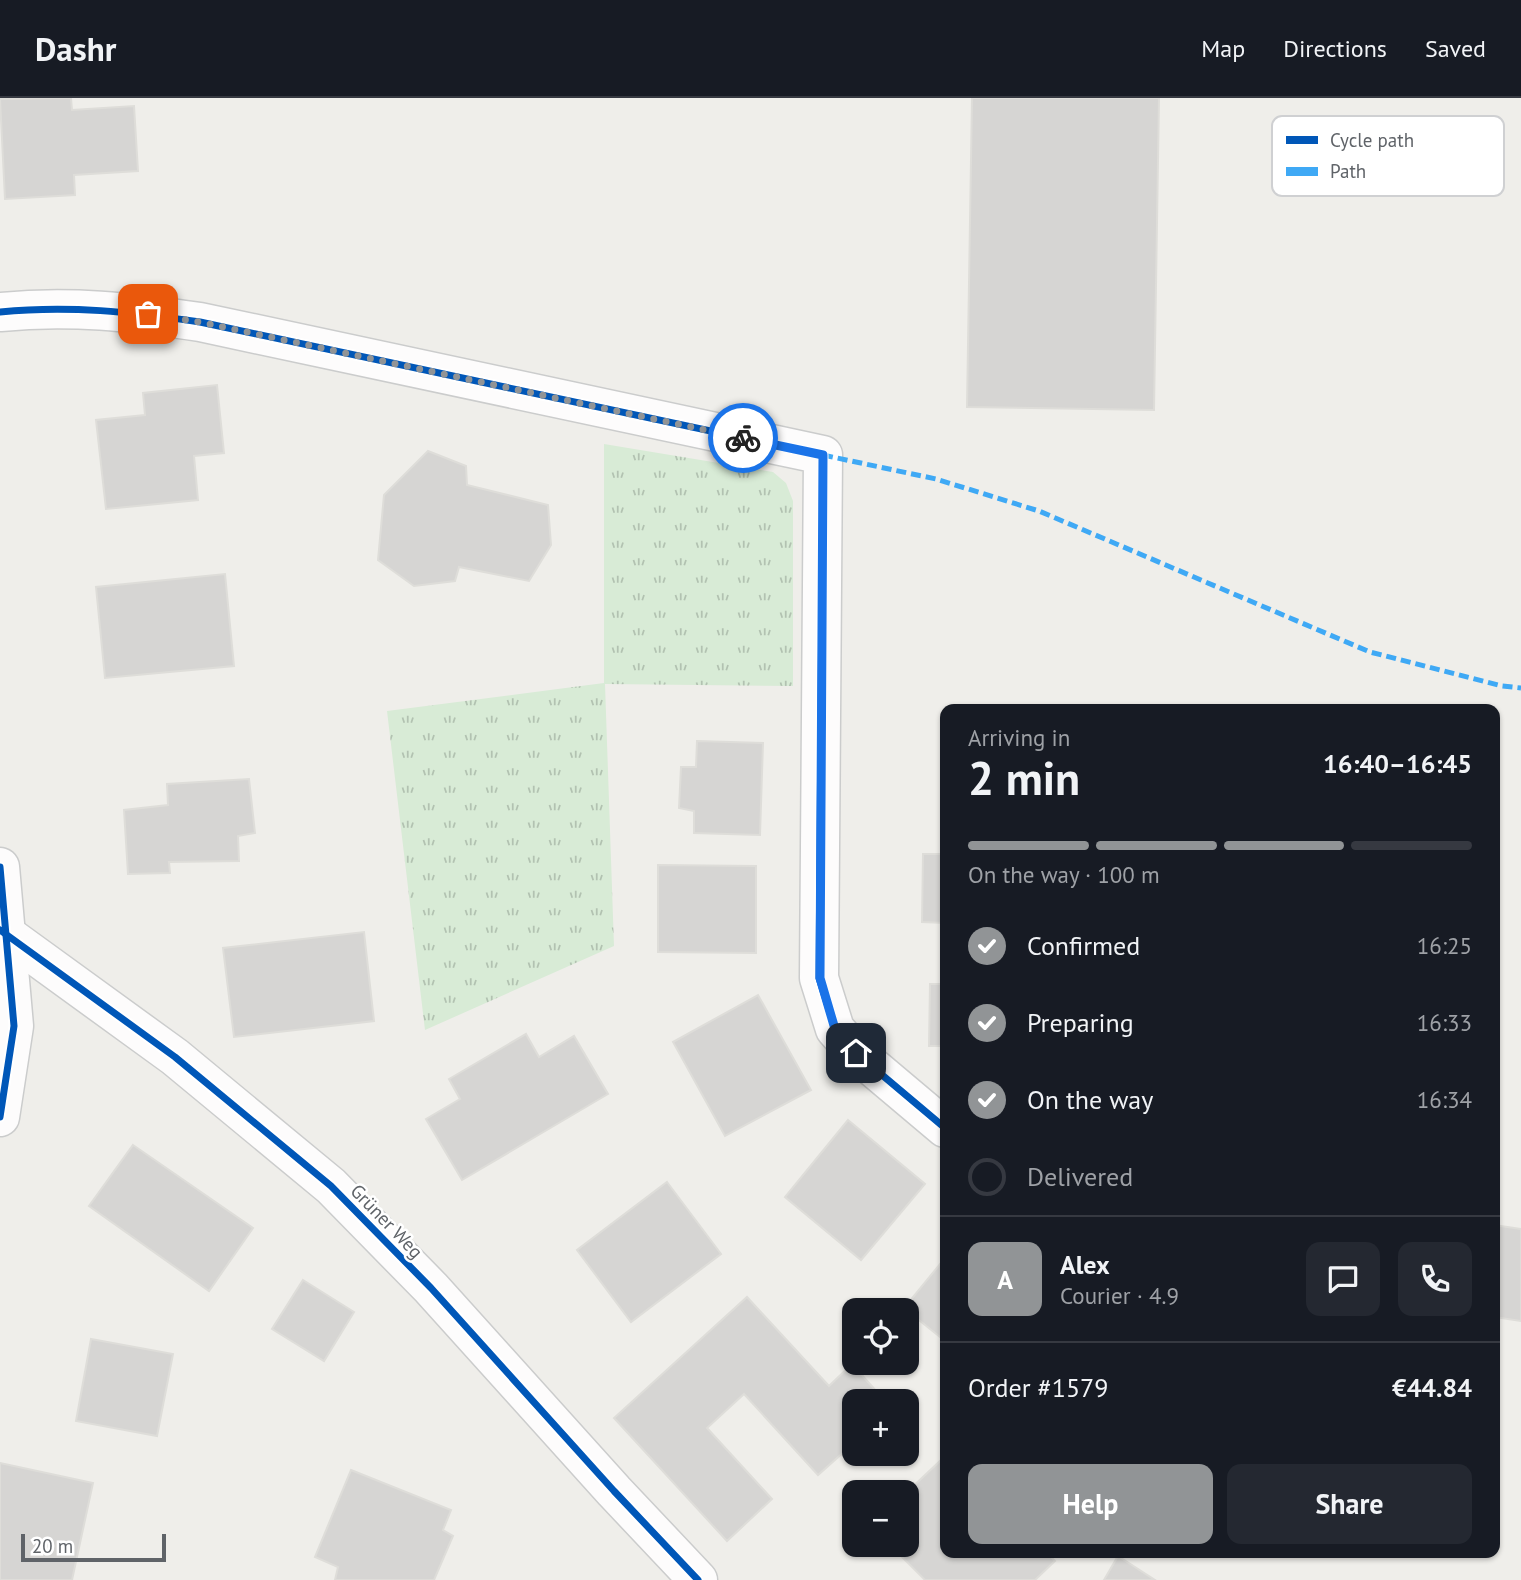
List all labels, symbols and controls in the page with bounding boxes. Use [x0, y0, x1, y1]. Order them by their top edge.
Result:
text: Dashr [35, 27, 116, 70]
text: Map [1201, 33, 1245, 64]
text: Directions [1283, 33, 1387, 64]
text: Saved [1425, 33, 1486, 64]
legend [1272, 116, 1504, 196]
text: Cycle path [1330, 128, 1414, 152]
text: Path [1330, 159, 1366, 183]
pin [118, 284, 178, 344]
icon: bag [129, 295, 167, 333]
courier [708, 403, 778, 473]
icon: bike [724, 419, 762, 457]
text: Arriving in [968, 723, 1070, 752]
text: 16:40–16:45 [1323, 747, 1472, 780]
text: 2 min [968, 748, 1080, 808]
text: On the way · 100 m [968, 860, 1160, 889]
icon: check [968, 927, 1006, 965]
text: Confirmed [1027, 929, 1140, 962]
text: 16:25 [1417, 931, 1472, 960]
icon: check [968, 1004, 1006, 1042]
text: Preparing [1027, 1006, 1134, 1039]
text: 16:33 [1417, 1008, 1472, 1037]
pin [826, 1023, 886, 1083]
icon: home [837, 1034, 875, 1072]
icon: check [968, 1081, 1006, 1119]
text: On the way [1027, 1083, 1153, 1116]
text: 16:34 [1417, 1085, 1472, 1114]
text: Delivered [1027, 1160, 1133, 1193]
street label: Grüner Weg [346, 1179, 428, 1263]
button: chat [1306, 1242, 1380, 1316]
button: phone [1398, 1242, 1472, 1316]
text: Alex [1060, 1248, 1110, 1281]
text: A [997, 1263, 1013, 1296]
text: Courier · 4.9 [1060, 1281, 1179, 1310]
map controls [842, 1298, 919, 1557]
button: locate [842, 1298, 919, 1375]
text: Order #1579 [968, 1371, 1108, 1404]
text: €44.84 [1392, 1371, 1472, 1404]
button: + [842, 1389, 919, 1466]
button: Help [968, 1464, 1213, 1544]
button: Share [1227, 1464, 1472, 1544]
button: − [842, 1480, 919, 1557]
scale bar [21, 1531, 166, 1563]
text: 20 m [32, 1534, 73, 1558]

